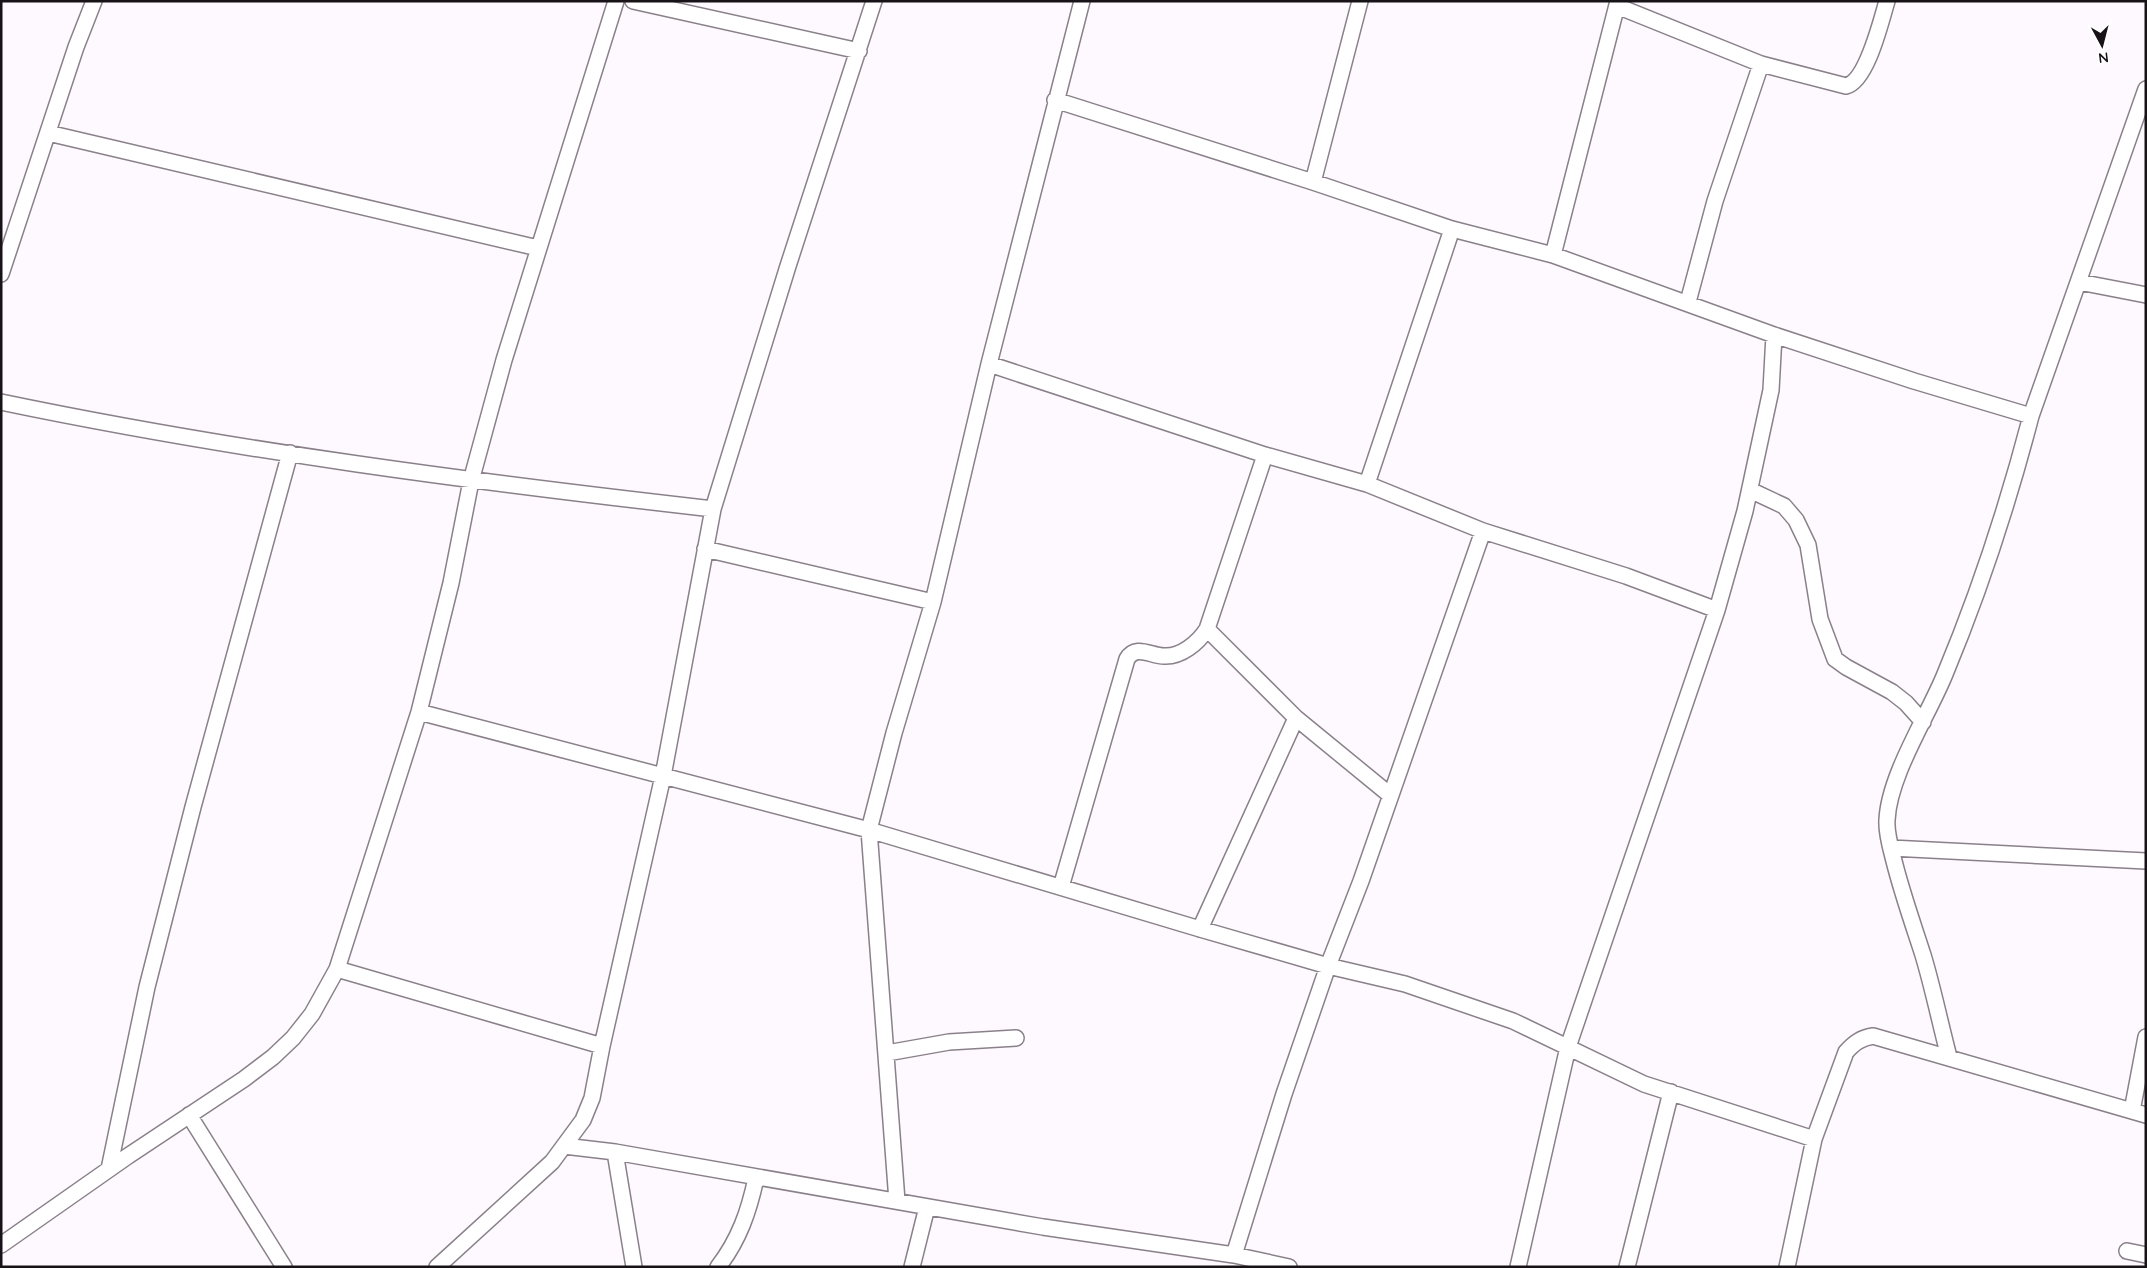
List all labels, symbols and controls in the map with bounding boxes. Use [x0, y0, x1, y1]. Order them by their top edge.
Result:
north arrow [2077, 20, 2127, 70]
text: N [2097, 48, 2110, 67]

